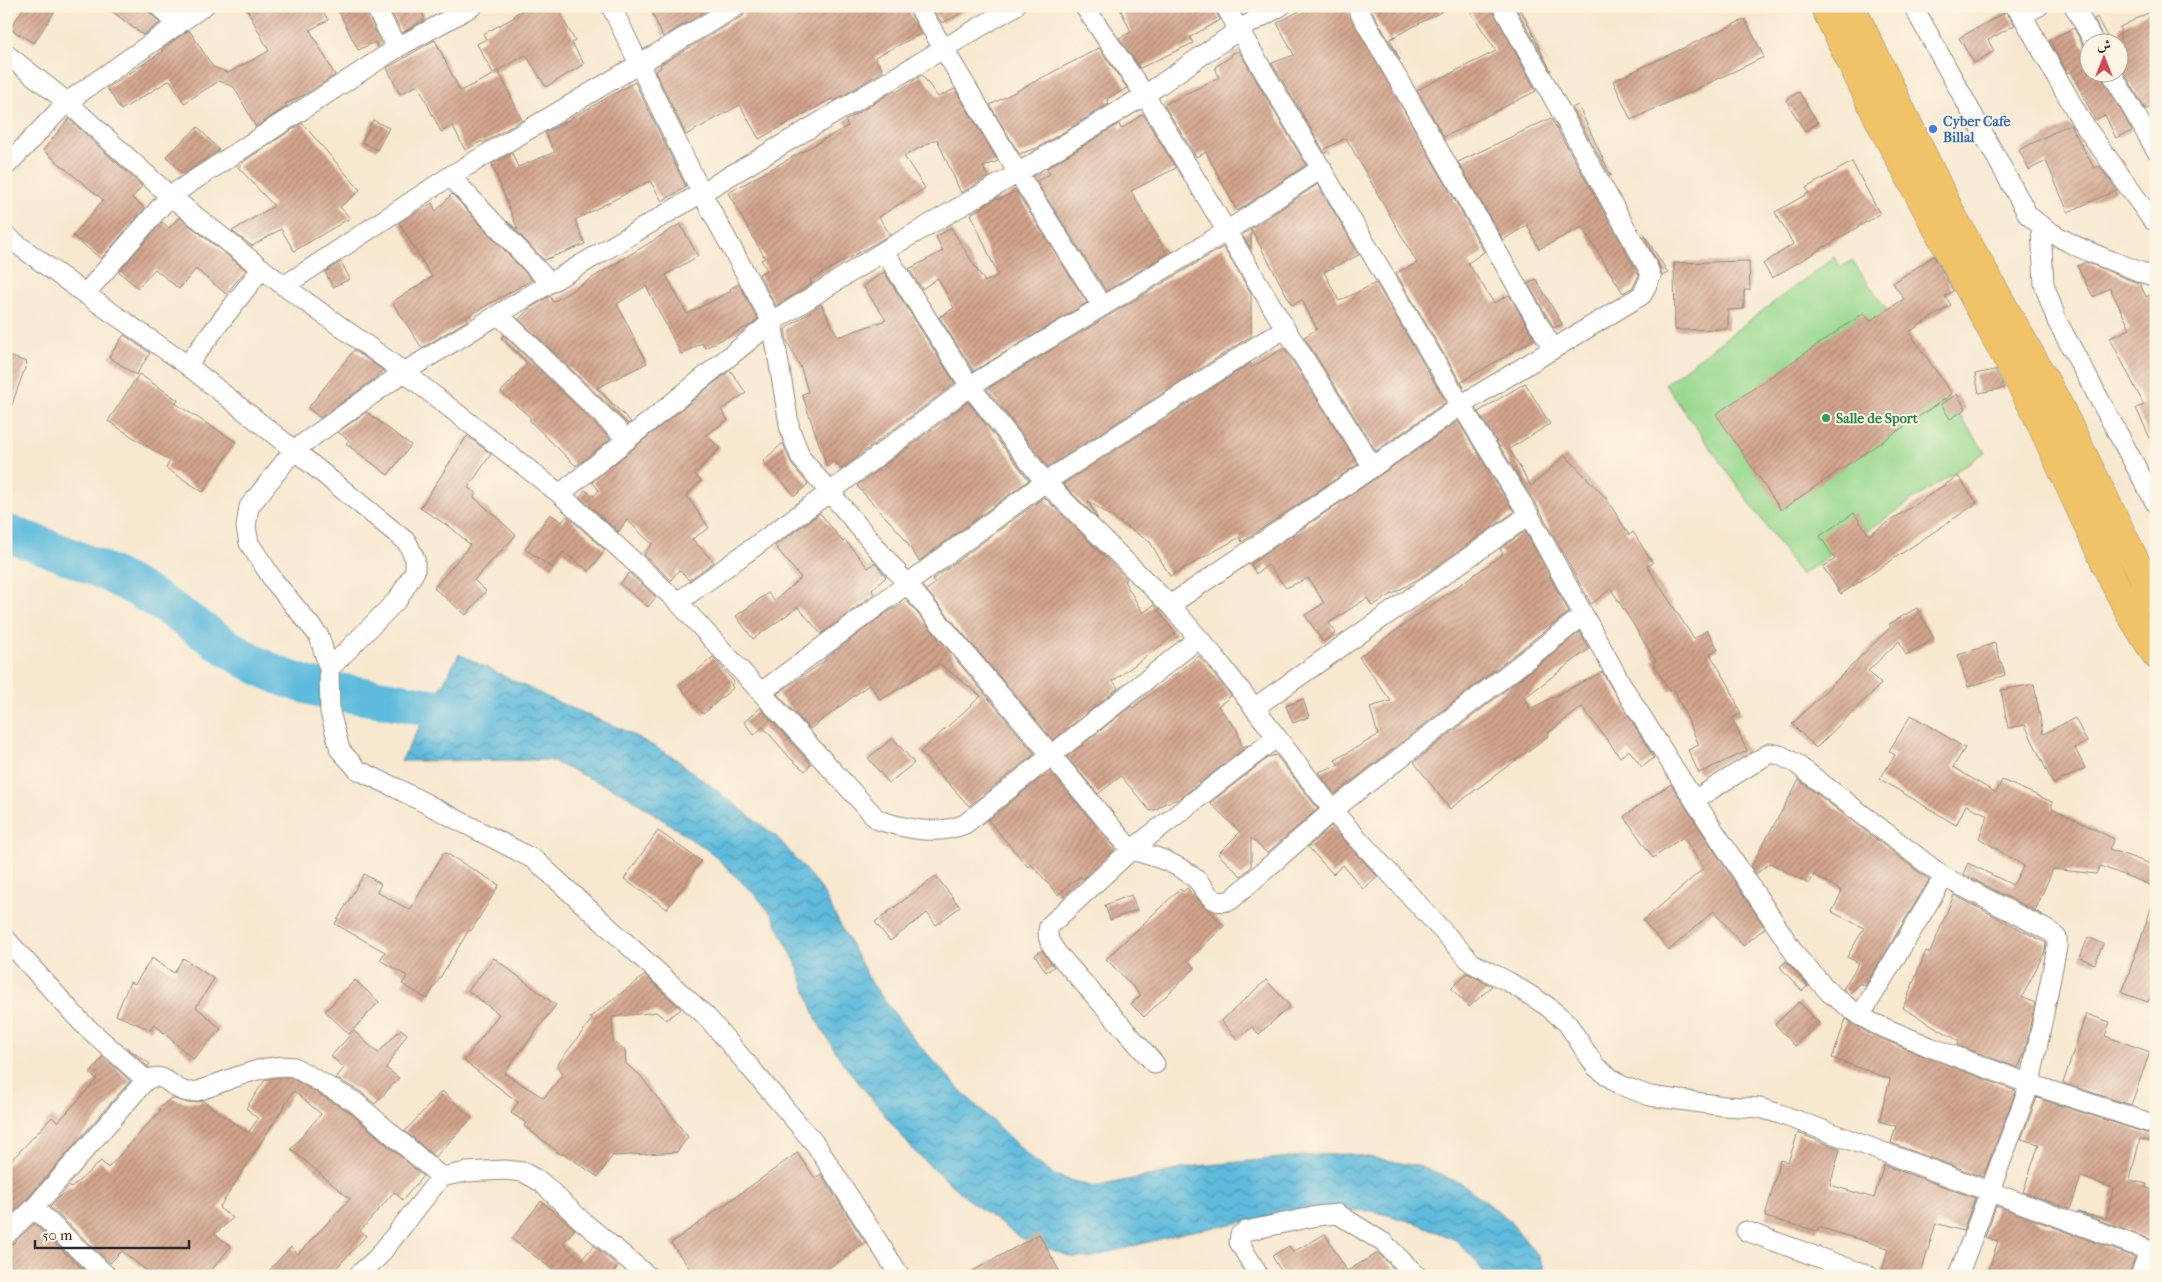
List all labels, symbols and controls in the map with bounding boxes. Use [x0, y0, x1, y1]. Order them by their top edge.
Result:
north arrow [2080, 32, 2130, 82]
text: ش [2097, 37, 2111, 54]
place label: Cyber Cafe Billal [1943, 113, 2010, 146]
marker: Cyber Cafe Billal [1927, 123, 1939, 135]
place label: Salle de Sport [1836, 410, 1919, 427]
marker: Salle de Sport [1820, 412, 1832, 424]
scale bar [35, 1217, 189, 1249]
text: 50 m [42, 1226, 73, 1244]

